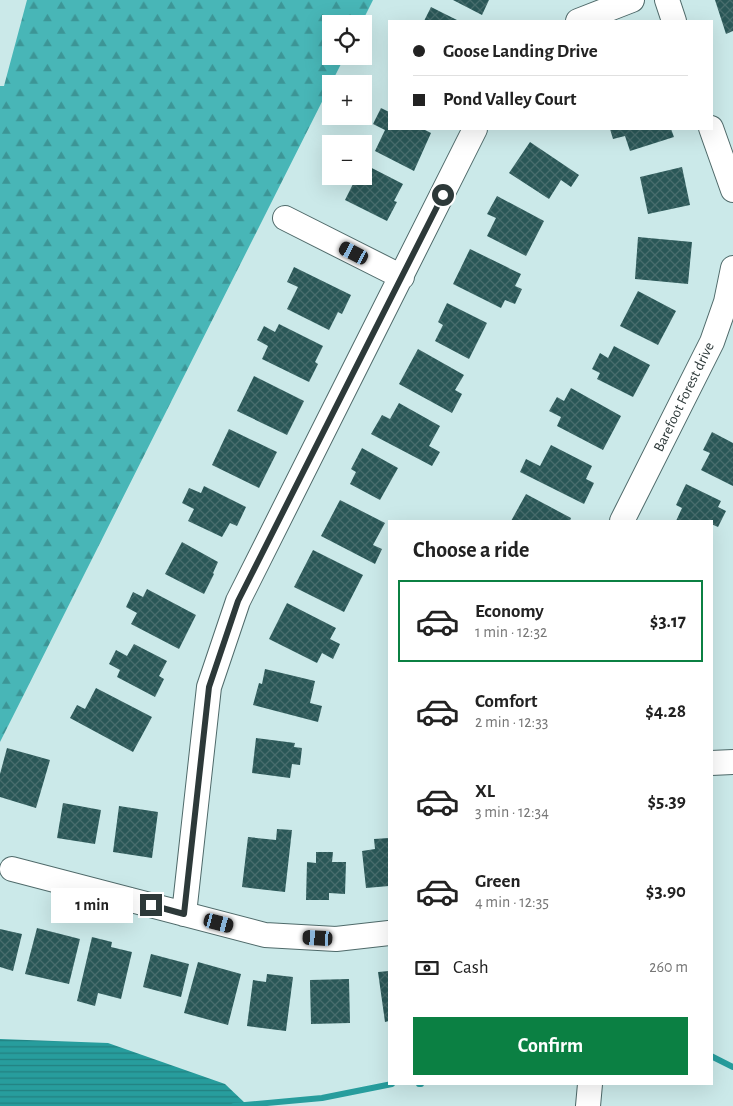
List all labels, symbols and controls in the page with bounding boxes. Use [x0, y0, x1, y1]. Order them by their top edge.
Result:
map controls [322, 15, 372, 185]
button: locate [322, 15, 372, 65]
text: Goose Landing Drive [443, 42, 598, 61]
button: + [322, 75, 372, 125]
text: Pond Valley Court [443, 90, 576, 109]
button: − [322, 135, 372, 185]
route start [432, 184, 454, 206]
car [337, 240, 370, 266]
street label: Barefoot Forest drive [651, 340, 717, 454]
text: Choose a ride [413, 539, 529, 561]
icon: car [415, 599, 460, 644]
text: Economy [475, 602, 544, 621]
text: $3.17 [650, 612, 686, 631]
text: 1 min · 12:32 [475, 624, 547, 640]
icon: car [415, 689, 460, 734]
text: Comfort [475, 692, 537, 711]
text: $4.28 [645, 702, 686, 721]
text: 2 min · 12:33 [475, 714, 548, 730]
icon: car [415, 779, 460, 824]
text: XL [475, 782, 495, 801]
text: $5.39 [648, 792, 686, 811]
text: 3 min · 12:34 [475, 804, 549, 820]
icon: car [415, 869, 460, 914]
text: Green [475, 872, 521, 891]
text: $3.90 [646, 882, 686, 901]
callout: 1 min [51, 888, 134, 922]
route end [140, 894, 162, 916]
text: 4 min · 12:35 [475, 894, 549, 910]
text: 1 min [75, 897, 109, 913]
car [202, 912, 235, 934]
car [302, 930, 333, 946]
icon: cash [413, 954, 441, 982]
text: Cash [453, 958, 489, 977]
text: 260 m [649, 959, 688, 975]
button: Confirm [413, 1017, 688, 1075]

